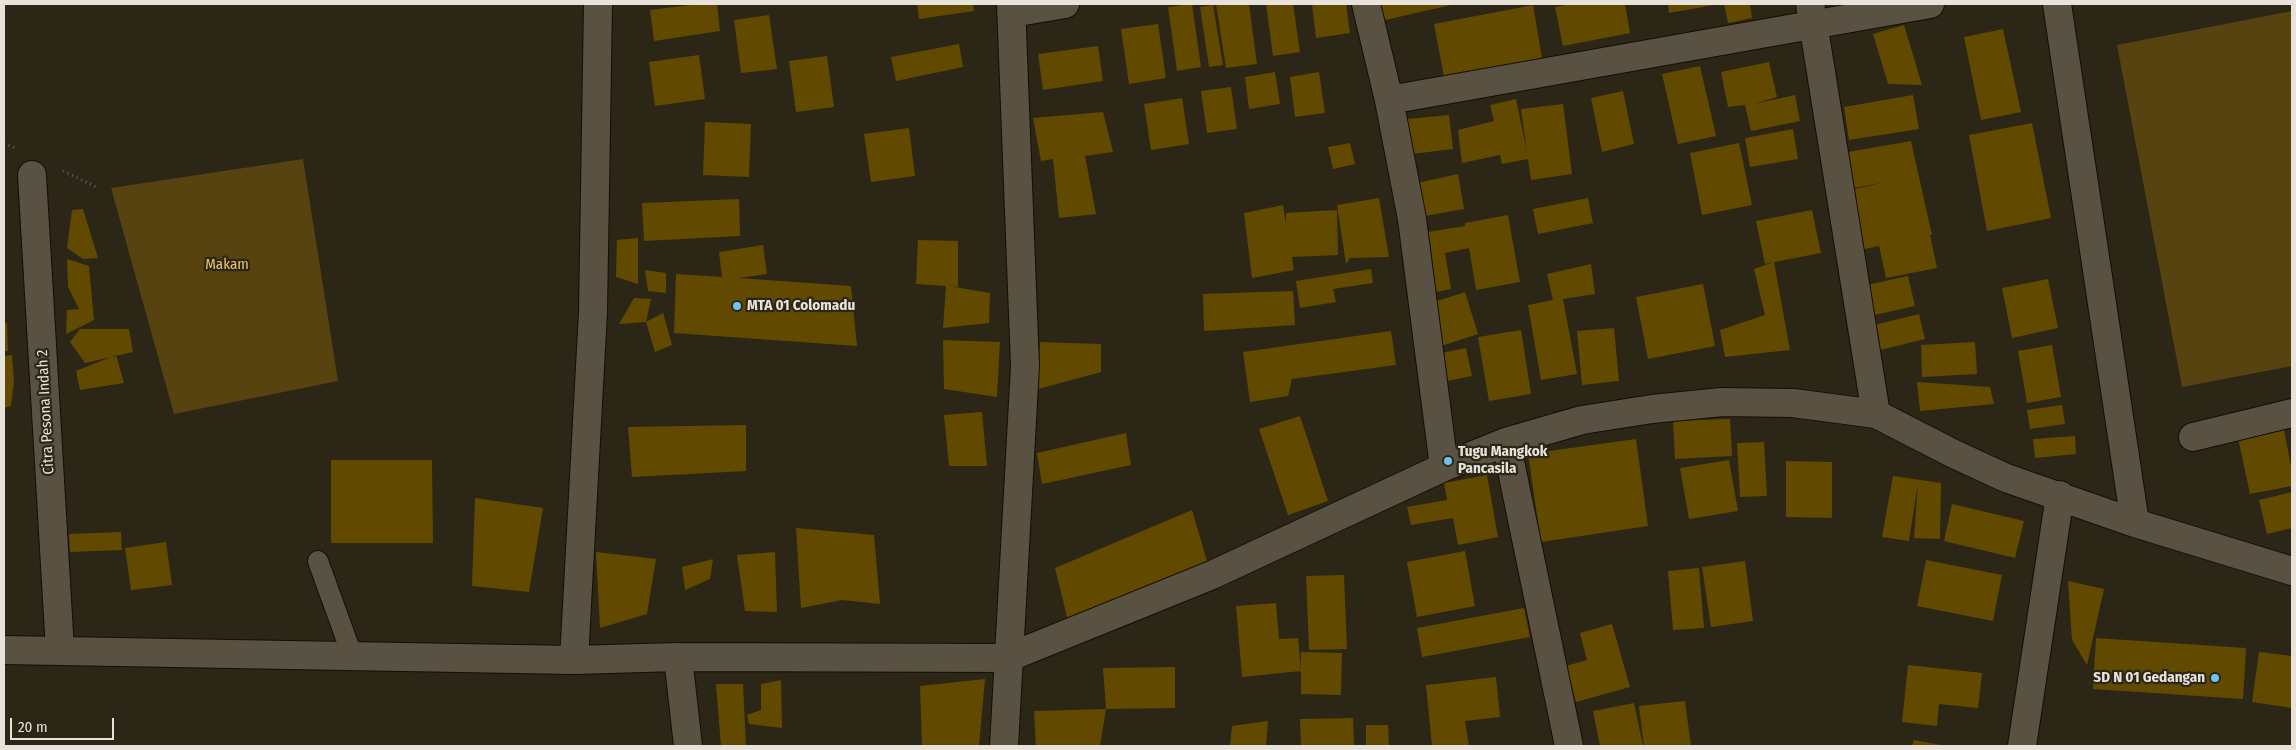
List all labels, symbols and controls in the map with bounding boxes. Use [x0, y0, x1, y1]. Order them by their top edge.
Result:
park label: Makam [205, 256, 249, 274]
place label: MTA 01 Colomadu [747, 297, 855, 315]
marker: MTA 01 Colomadu [731, 300, 743, 312]
street label: Citra Pesona Indah 2 [34, 349, 58, 475]
place label: Tugu Mangkok Pancasila [1458, 443, 1547, 478]
marker: Tugu Mangkok Pancasila [1442, 455, 1454, 467]
place label: SD N 01 Gedangan [2093, 669, 2205, 687]
marker: SD N 01 Gedangan [2209, 672, 2221, 684]
scale bar [12, 708, 116, 740]
text: 20 m [18, 718, 48, 736]

